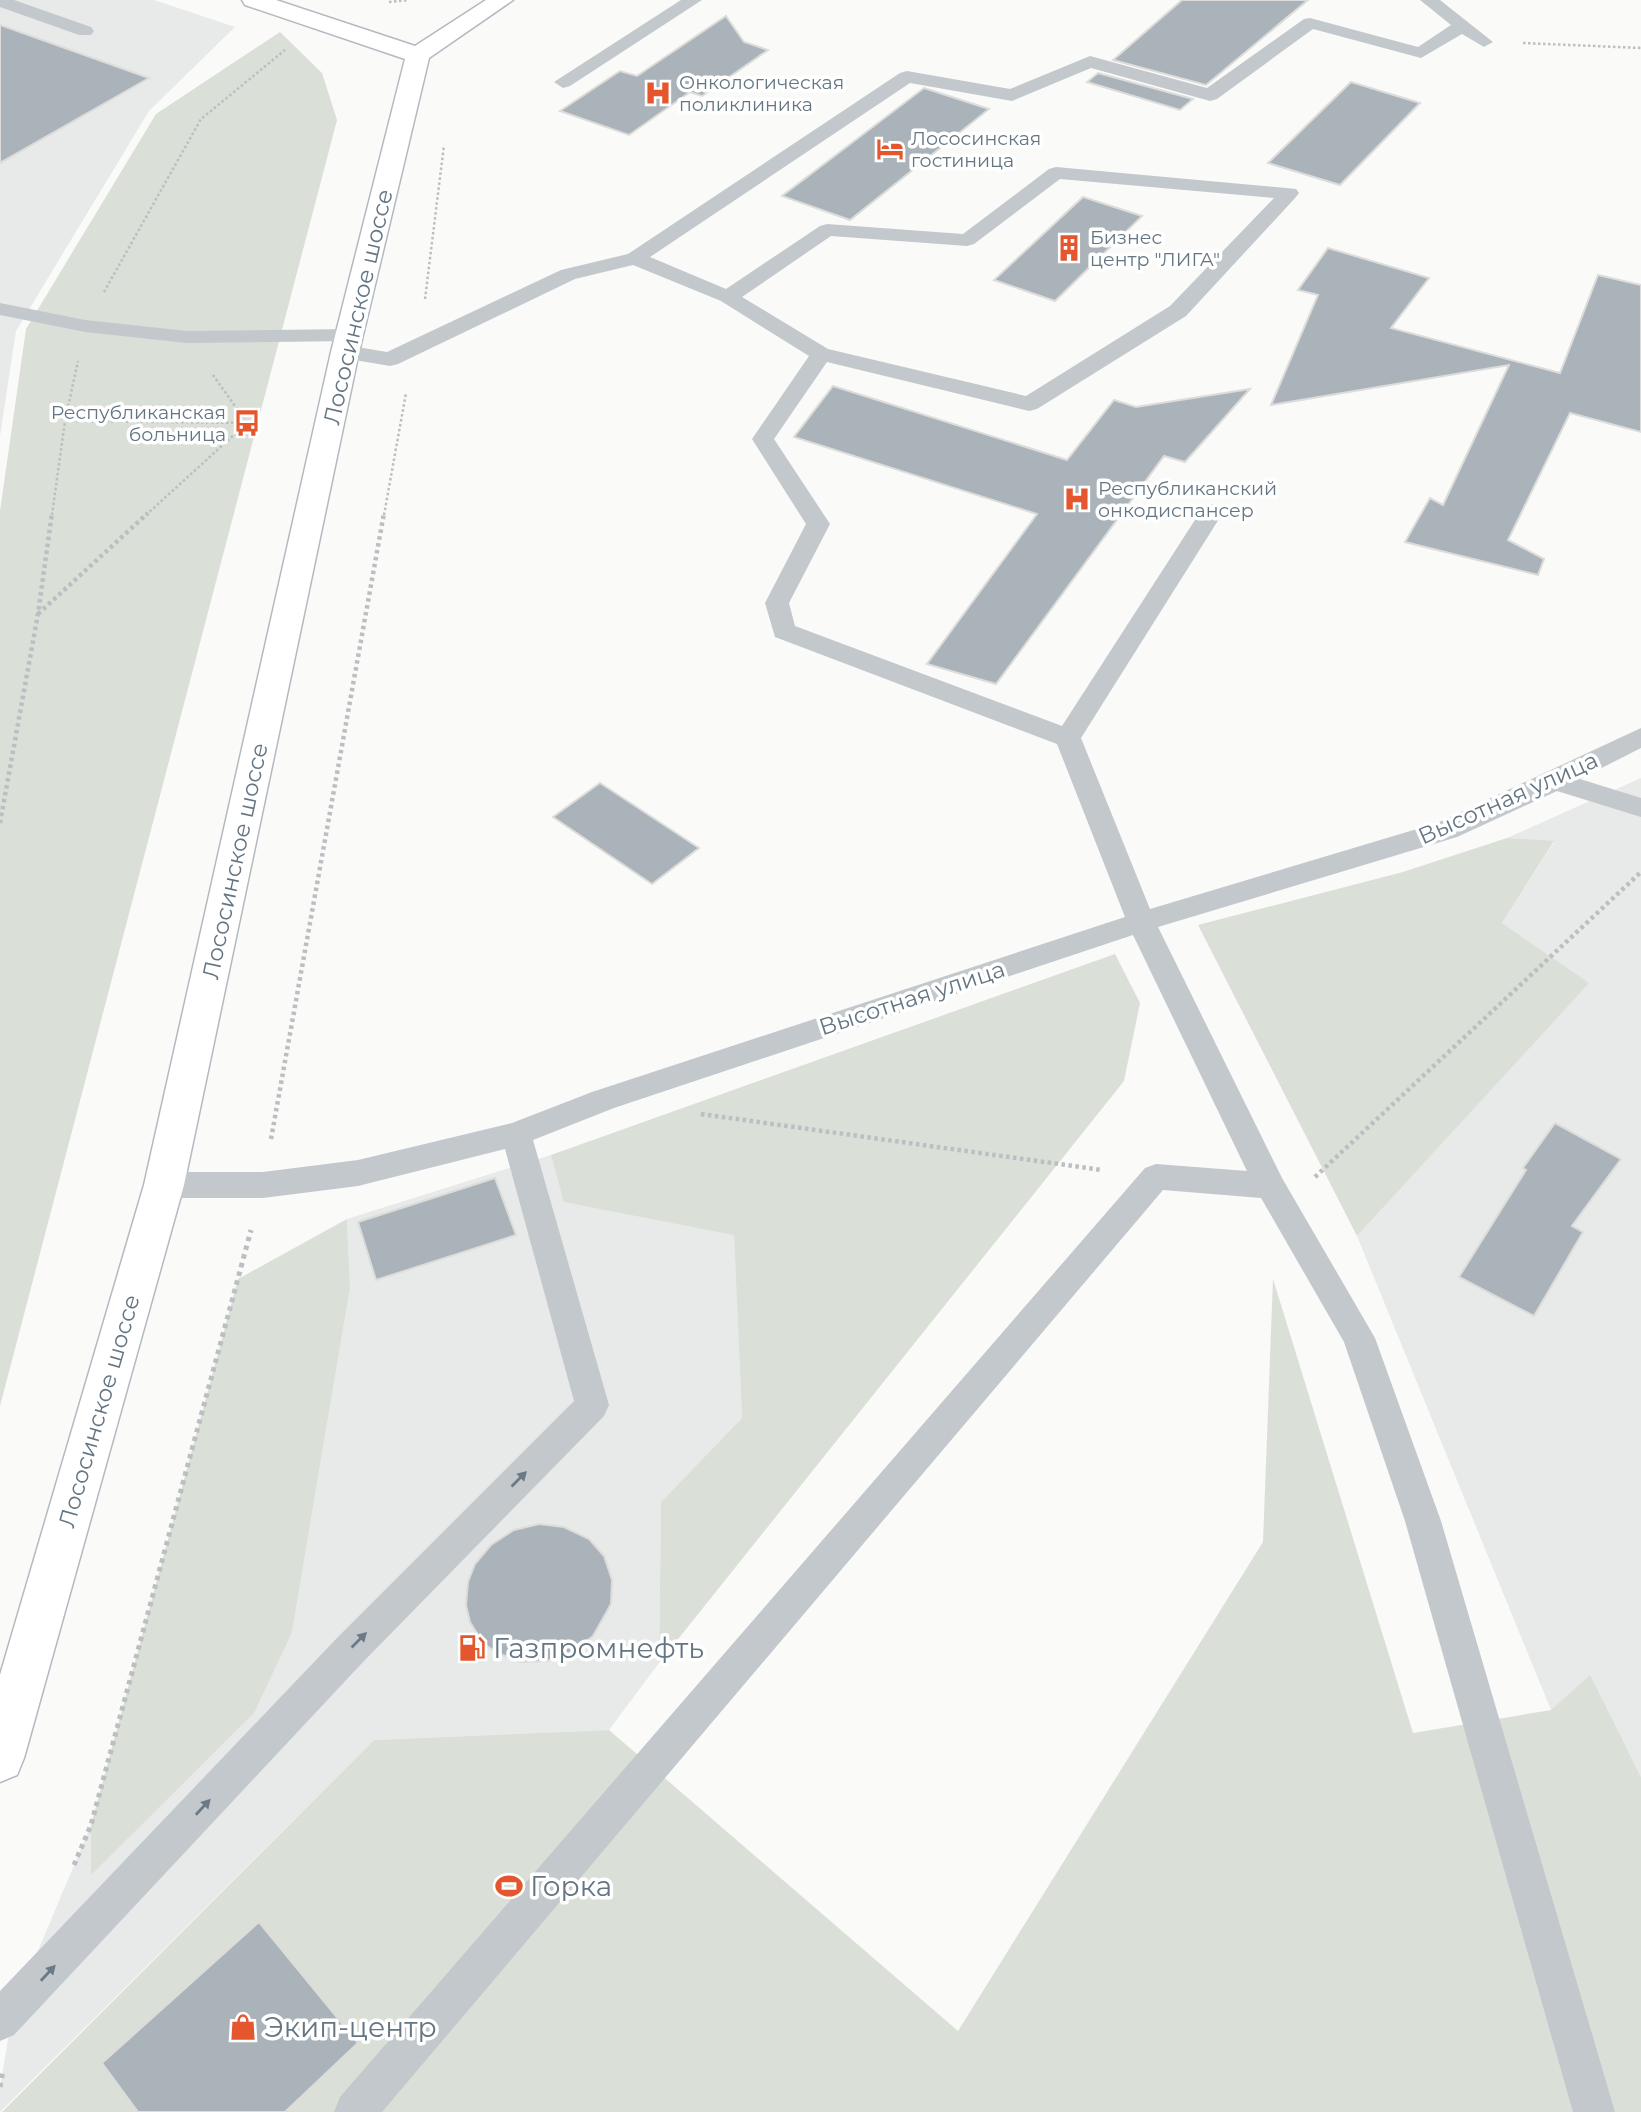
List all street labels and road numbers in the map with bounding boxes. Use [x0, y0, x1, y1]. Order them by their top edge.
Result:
street label: Лососинское шоссе [317, 187, 399, 427]
street label: Лососинское шоссе [196, 740, 274, 982]
street label: Высотная улица [1414, 746, 1602, 850]
street label: Высотная улица [816, 955, 1008, 1041]
street label: Лососинское шоссе [52, 1291, 146, 1531]

